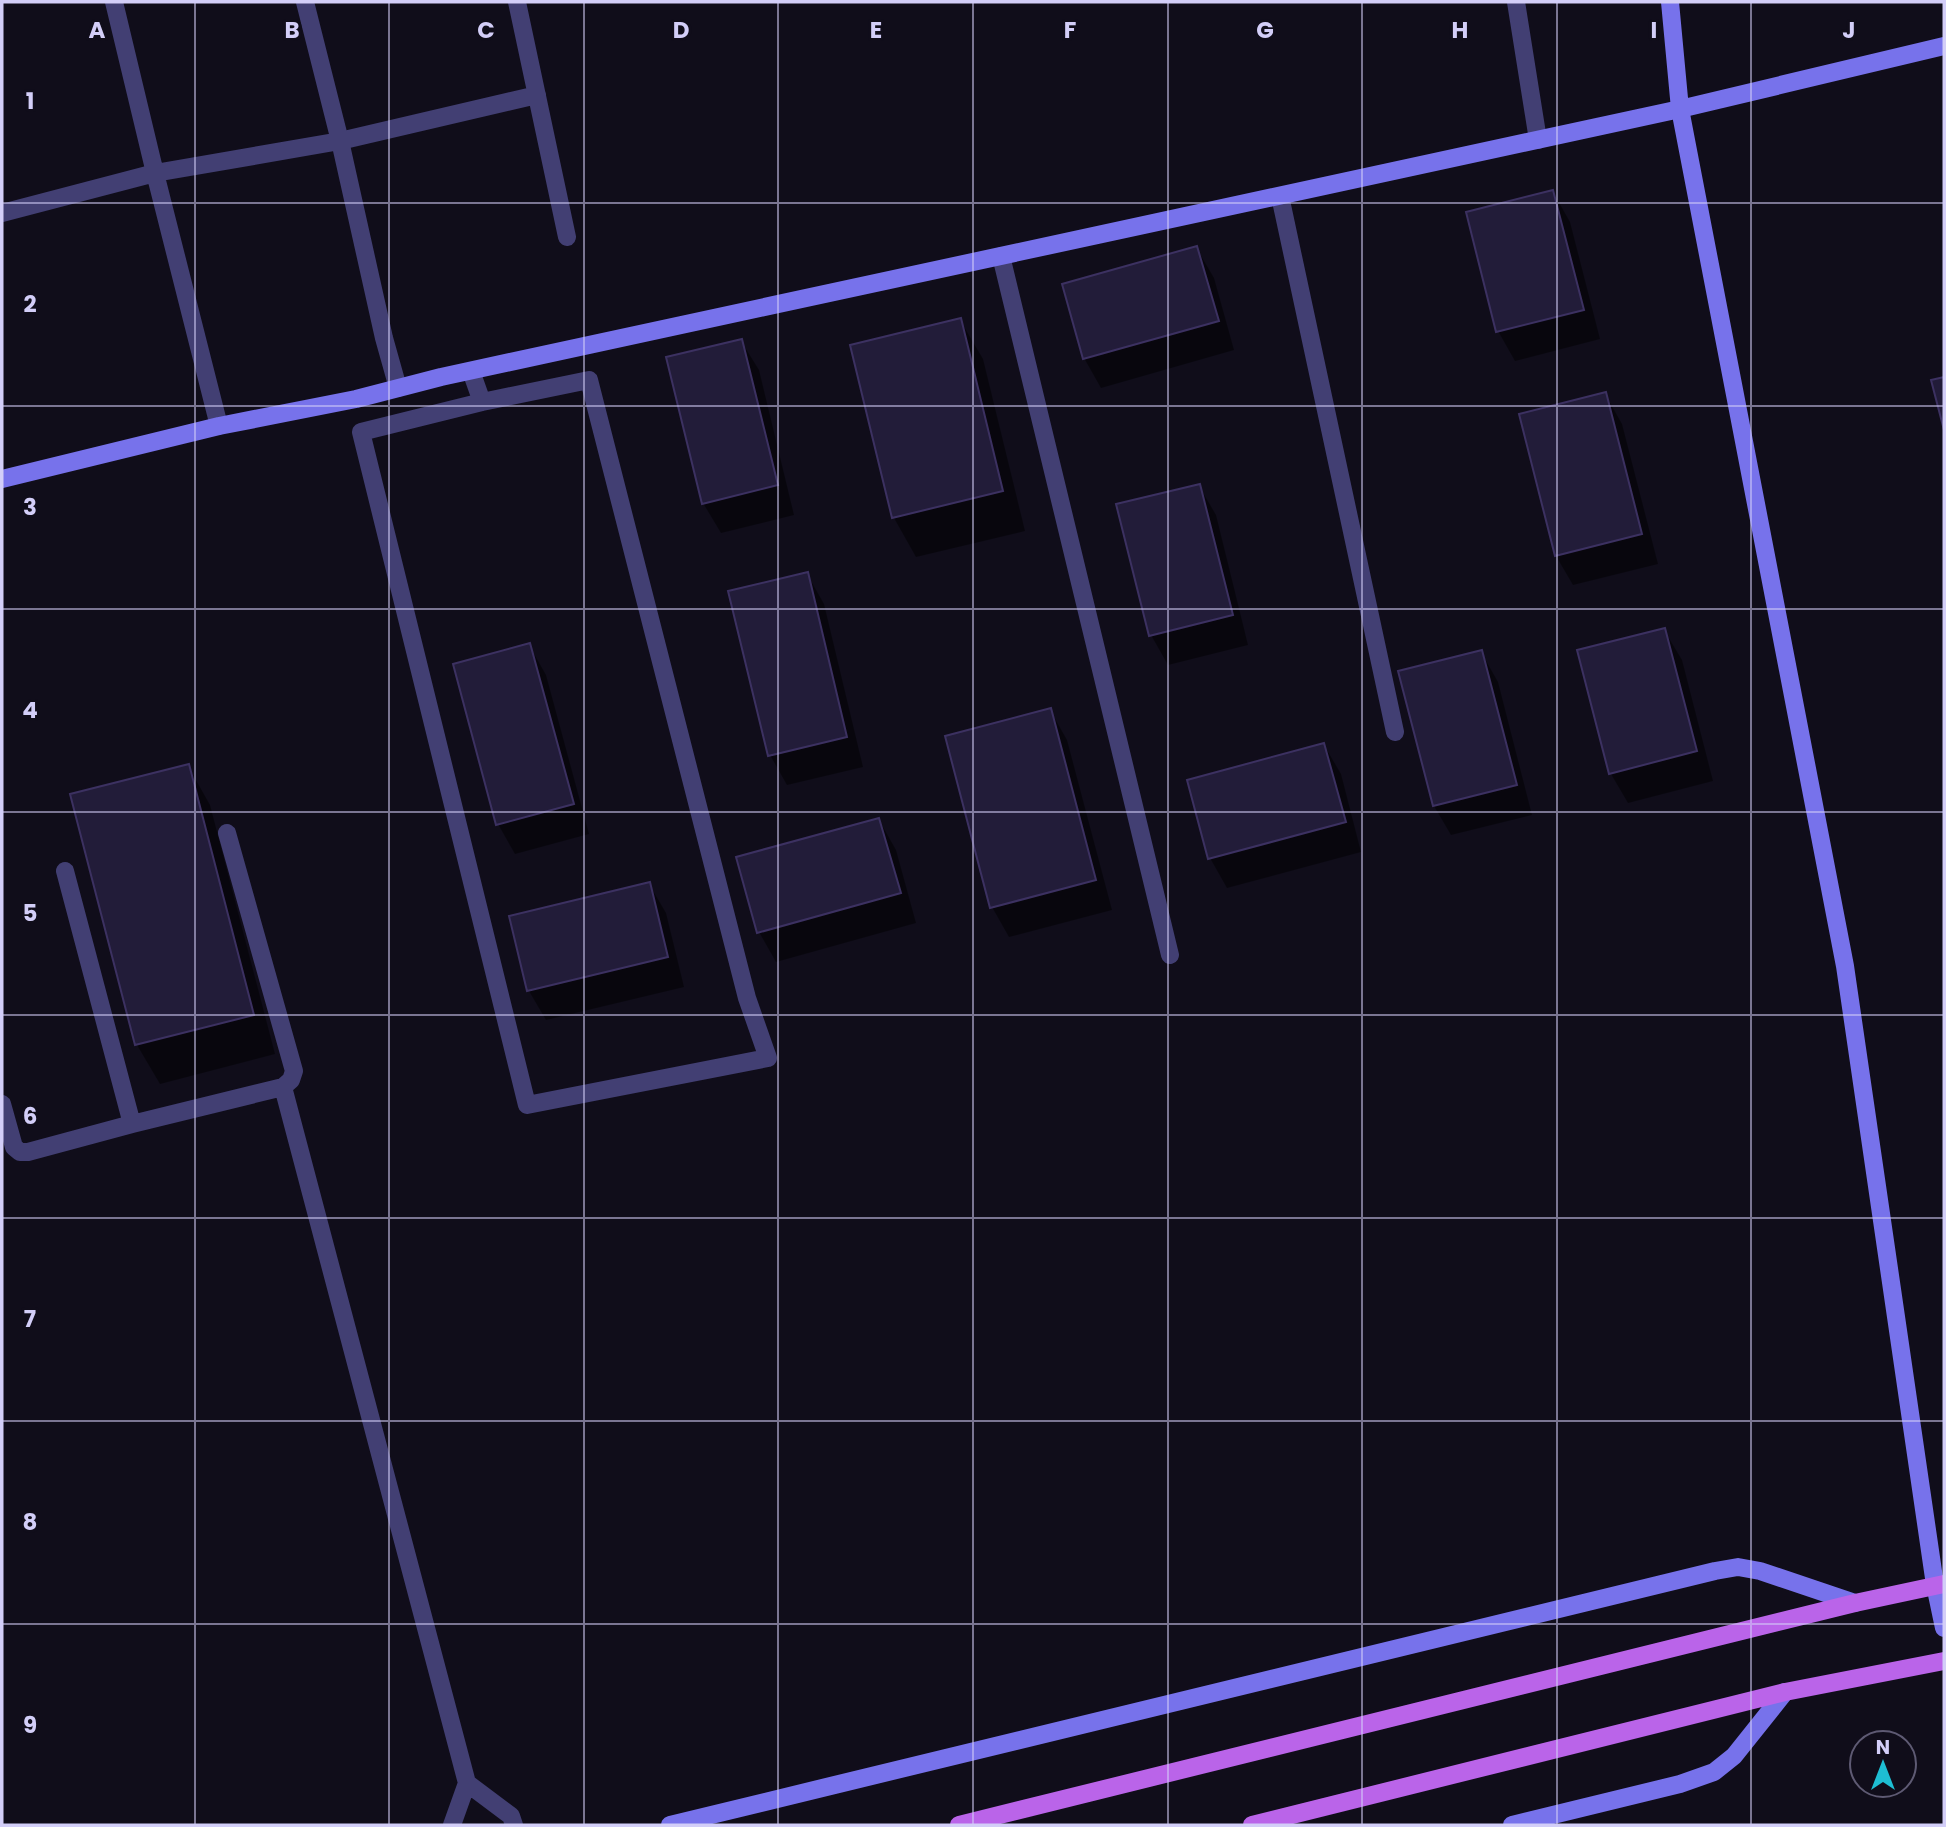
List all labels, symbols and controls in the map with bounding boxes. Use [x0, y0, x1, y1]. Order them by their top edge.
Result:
text: A [89, 14, 106, 46]
text: B [284, 14, 300, 46]
text: C [477, 14, 495, 46]
text: D [673, 14, 689, 46]
text: E [870, 14, 882, 46]
text: F [1064, 14, 1076, 46]
text: G [1256, 14, 1274, 46]
text: H [1452, 14, 1468, 46]
text: I [1651, 14, 1657, 46]
text: J [1842, 14, 1856, 46]
text: 1 [26, 85, 34, 117]
text: 2 [23, 288, 37, 320]
text: 3 [23, 491, 37, 523]
text: 4 [22, 694, 38, 726]
text: 5 [23, 897, 37, 929]
text: 6 [23, 1100, 37, 1132]
text: 7 [24, 1303, 36, 1335]
text: 8 [23, 1506, 37, 1538]
text: 9 [23, 1709, 37, 1741]
north arrow [1848, 1729, 1918, 1799]
text: N [1876, 1734, 1890, 1761]

